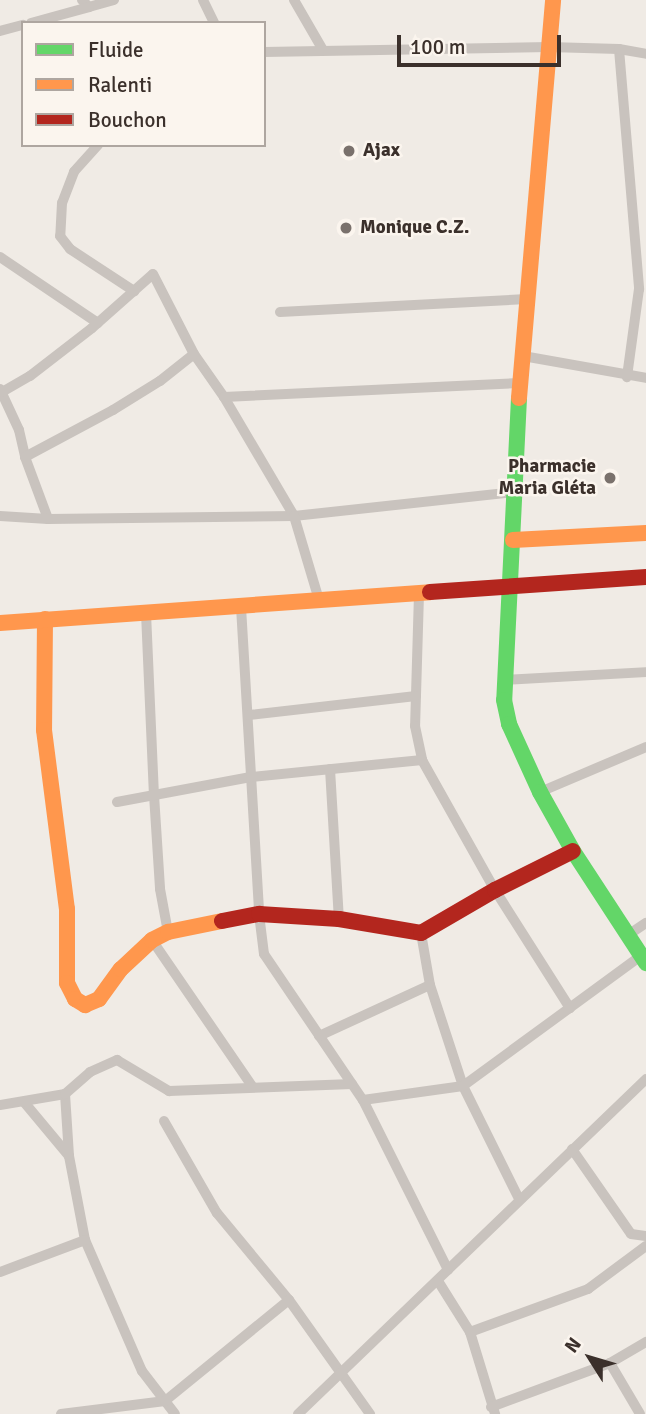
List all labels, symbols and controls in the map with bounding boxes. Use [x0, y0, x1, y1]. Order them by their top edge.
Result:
legend [21, 21, 266, 147]
scale bar [401, 21, 566, 65]
text: 100 m [410, 34, 465, 60]
text: Fluide [88, 37, 144, 63]
text: Ralenti [88, 72, 152, 98]
text: Bouchon [88, 107, 167, 133]
place label: Ajax [363, 140, 400, 162]
marker: Ajax [341, 143, 357, 159]
place label: Monique C.Z. [360, 217, 470, 239]
marker: Monique C.Z. [338, 220, 354, 236]
place label: Pharmacie Maria Gléta [498, 456, 596, 500]
marker: Pharmacie Maria Gléta [602, 470, 618, 486]
north arrow [555, 1323, 625, 1393]
text: N [560, 1333, 587, 1358]

